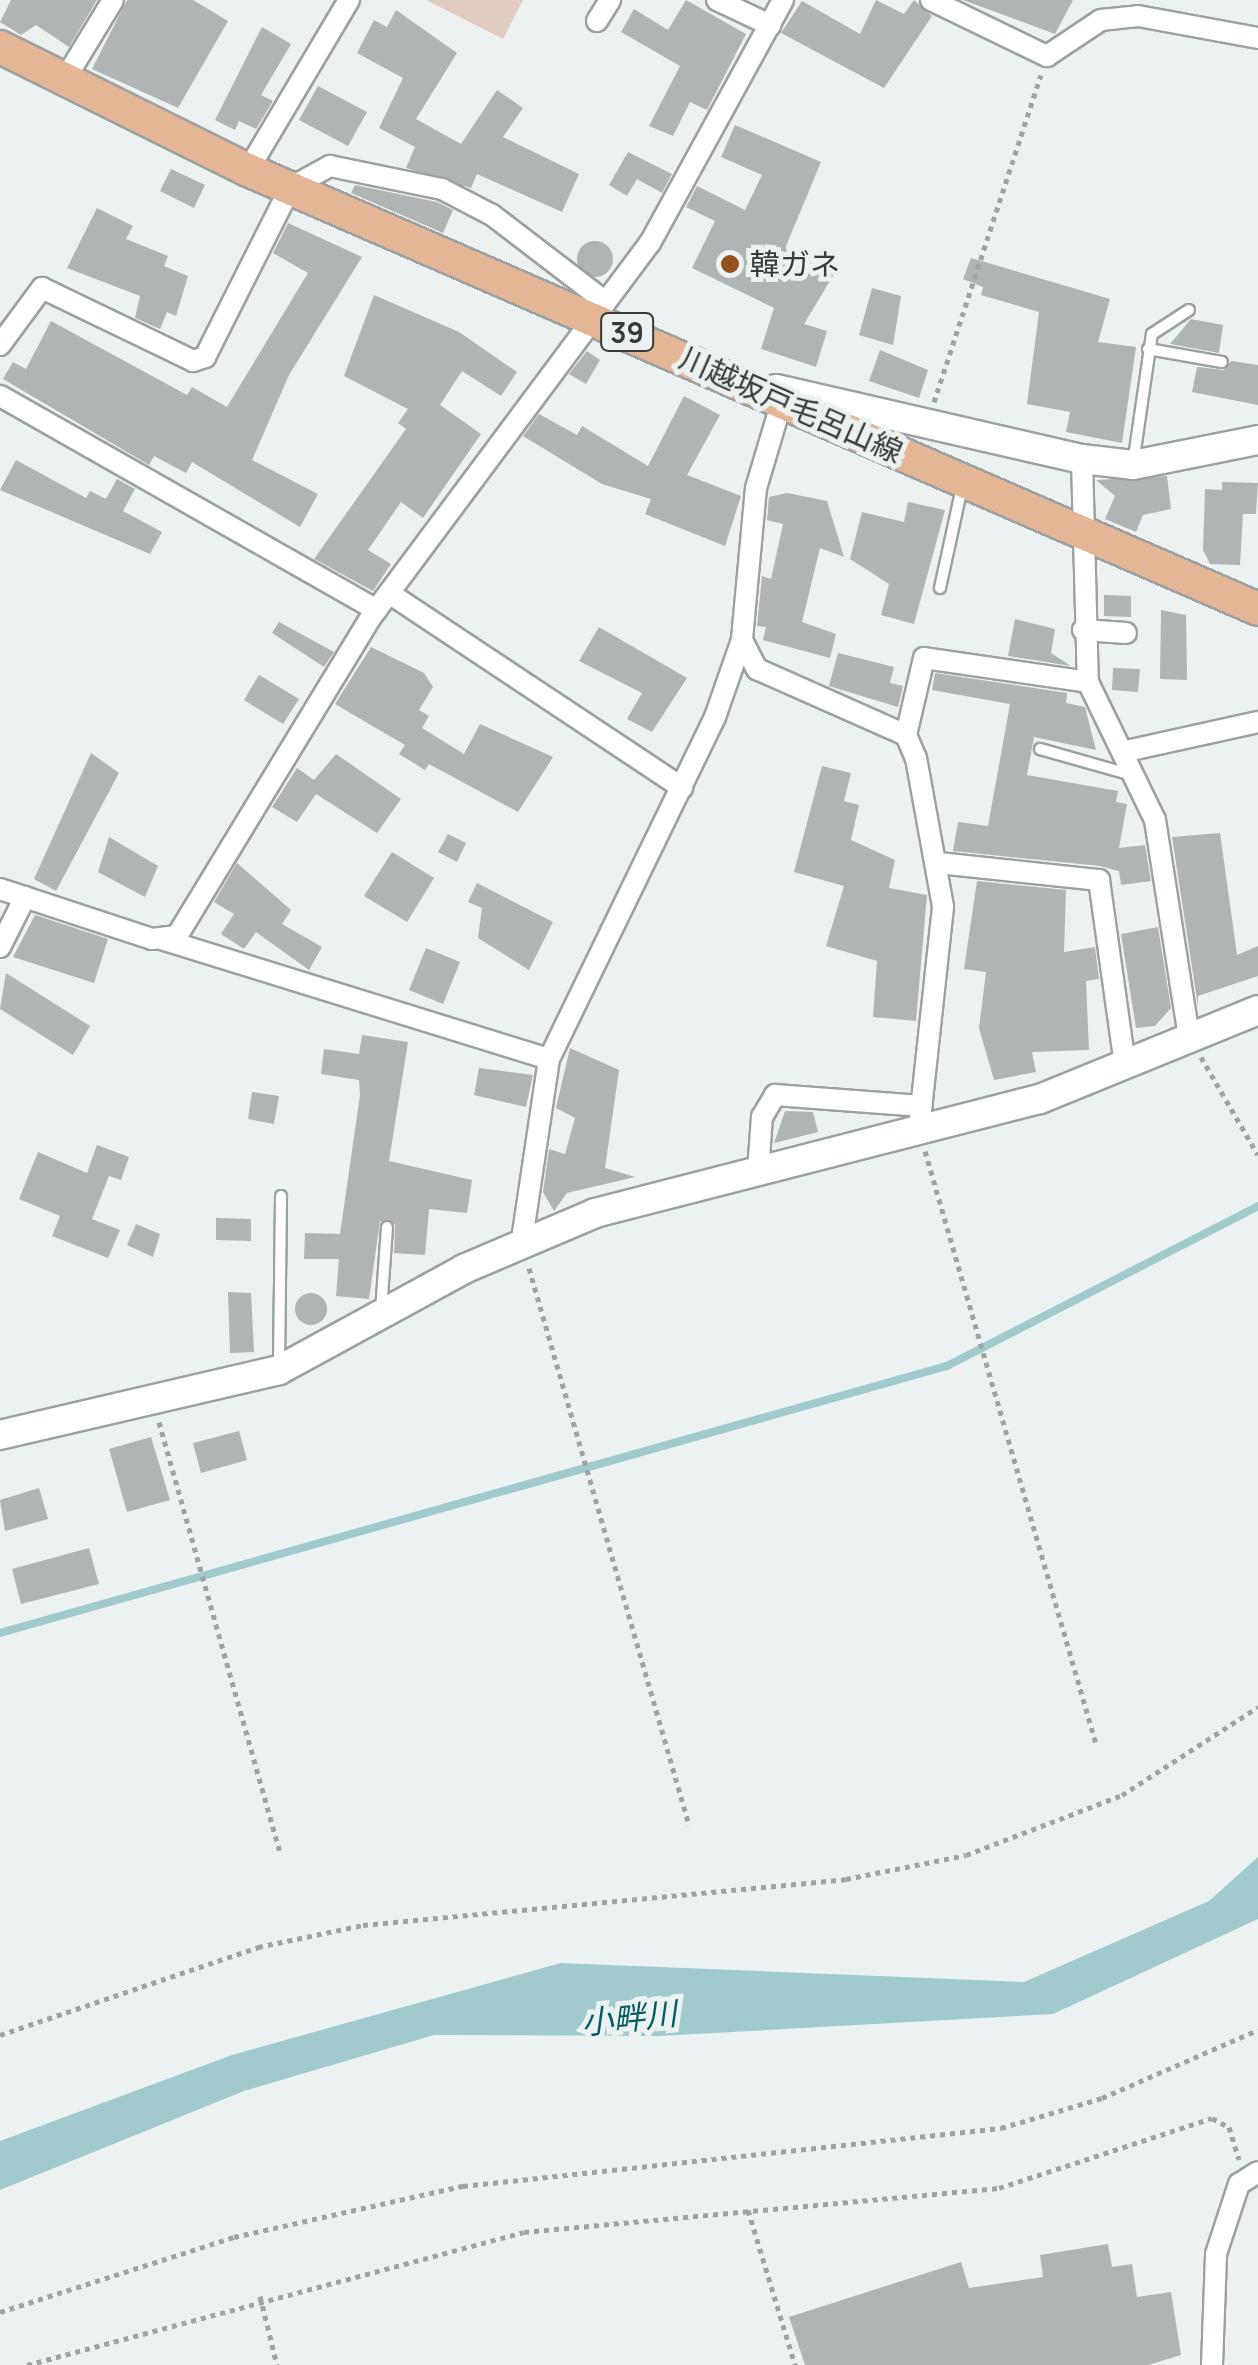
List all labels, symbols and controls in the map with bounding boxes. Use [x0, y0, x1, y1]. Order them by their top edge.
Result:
place label: 韓ガネ [750, 246, 840, 282]
marker: 韓ガネ [719, 253, 741, 275]
road number: 39 [600, 309, 654, 355]
street label: 川越坂戸毛呂山線 [674, 340, 908, 470]
water label: 小畔川 [579, 1994, 679, 2042]

